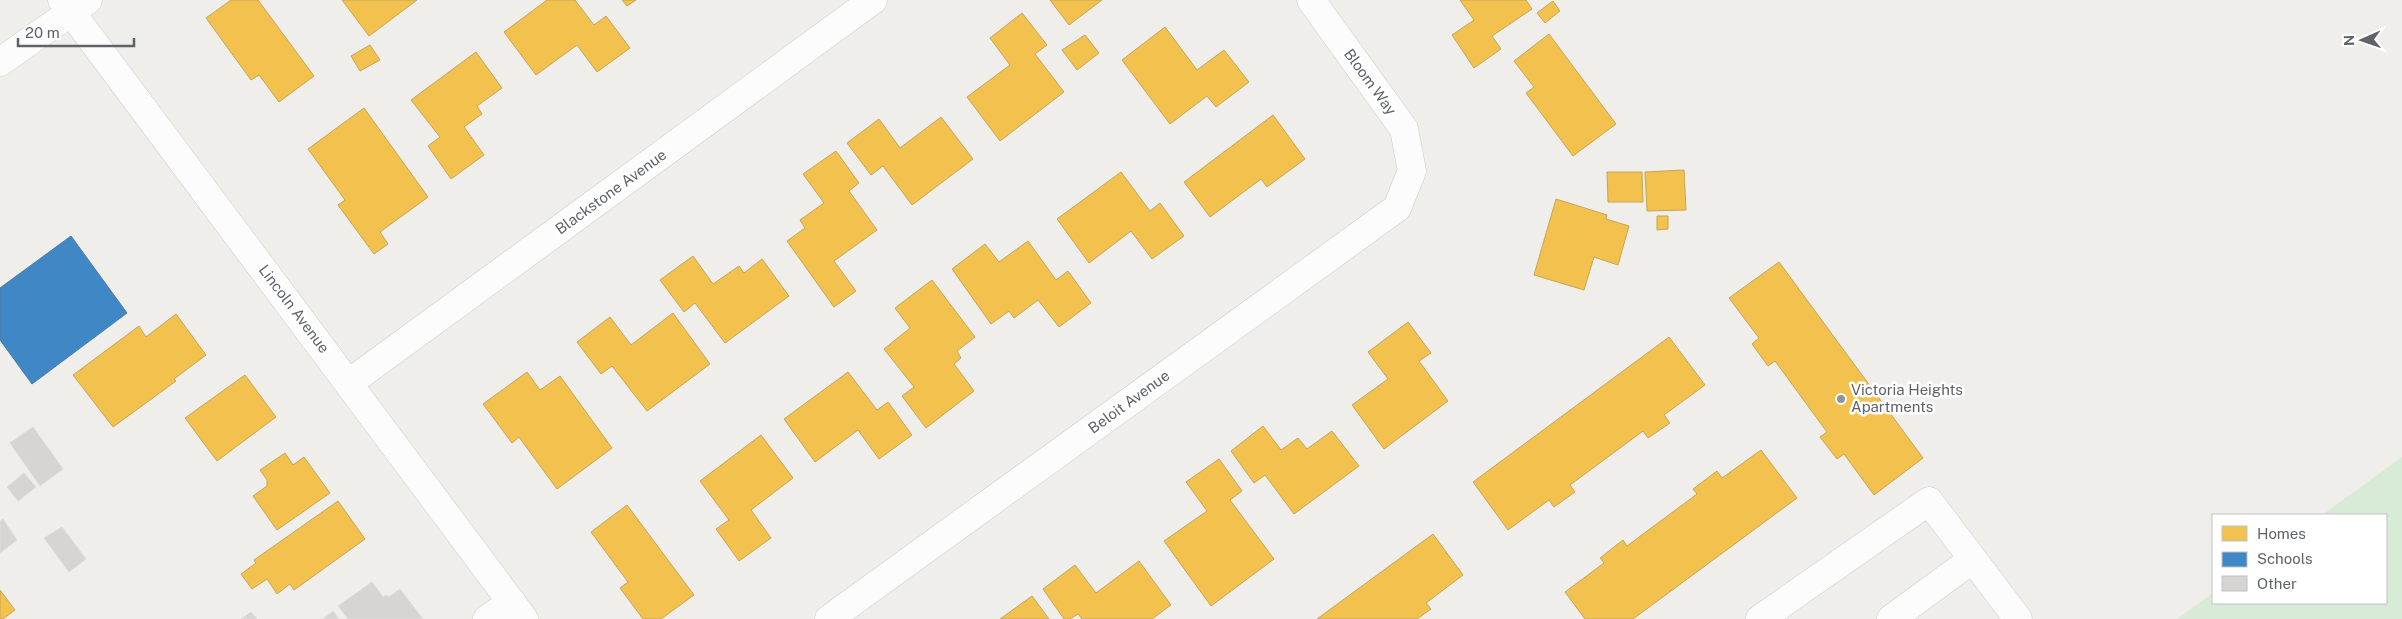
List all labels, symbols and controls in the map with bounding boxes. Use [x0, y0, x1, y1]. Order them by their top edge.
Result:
scale bar [18, 15, 134, 47]
north arrow [2337, 15, 2387, 65]
text: 20 m [25, 24, 60, 41]
text: N [2341, 35, 2357, 46]
street label: Bloom Way [1341, 45, 1400, 118]
street label: Blackstone Avenue [552, 146, 669, 238]
street label: Lincoln Avenue [256, 261, 333, 356]
street label: Beloit Avenue [1085, 367, 1173, 437]
place label: Victoria Heights Apartments [1851, 381, 1963, 415]
marker: Victoria Heights Apartments [1835, 393, 1847, 405]
legend [2212, 514, 2387, 604]
text: Homes [2257, 525, 2306, 542]
text: Schools [2257, 550, 2313, 567]
text: Other [2257, 575, 2297, 592]

